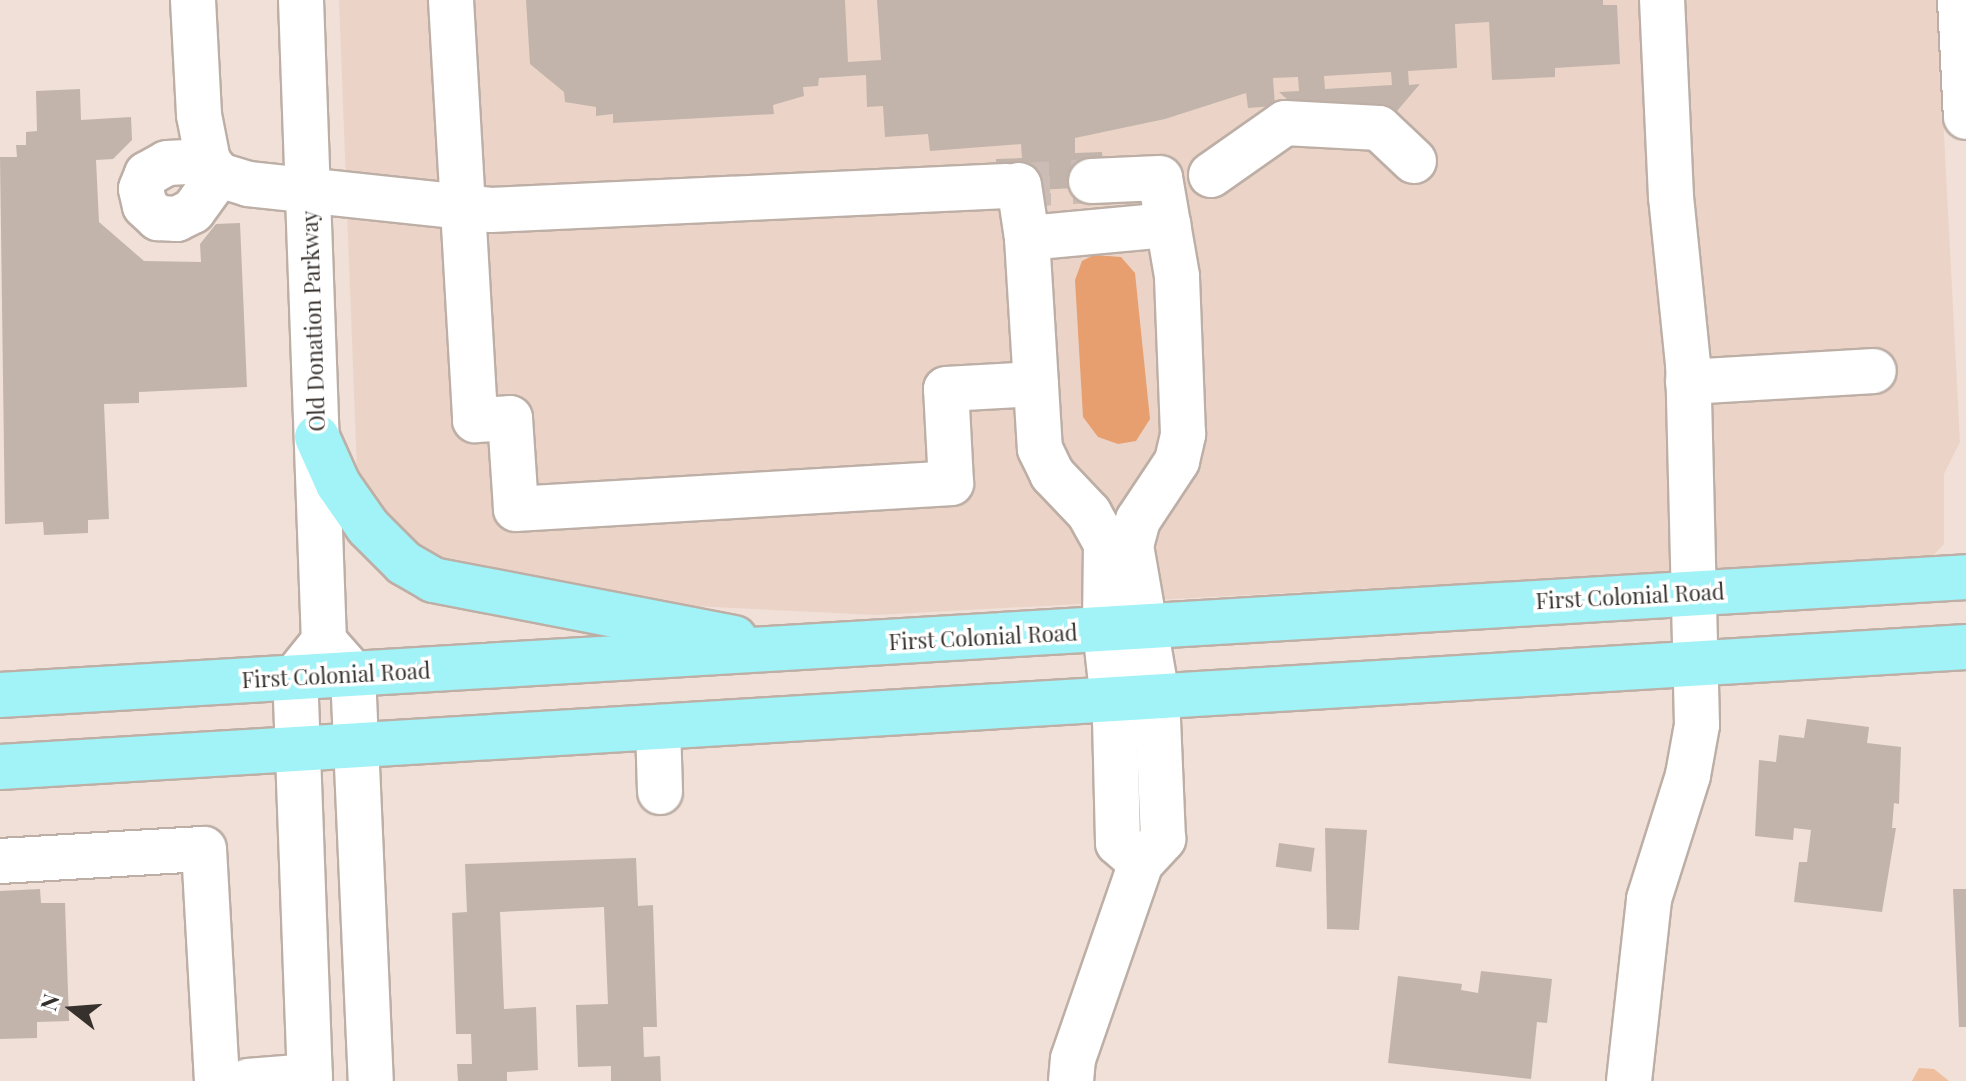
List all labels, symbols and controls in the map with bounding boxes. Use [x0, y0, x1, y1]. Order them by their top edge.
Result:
street label: Old Donation Parkway [296, 210, 330, 432]
street label: First Colonial Road [1535, 578, 1725, 614]
street label: First Colonial Road [888, 619, 1078, 655]
street label: First Colonial Road [241, 657, 431, 693]
north arrow [32, 969, 112, 1049]
text: N [32, 990, 66, 1014]

